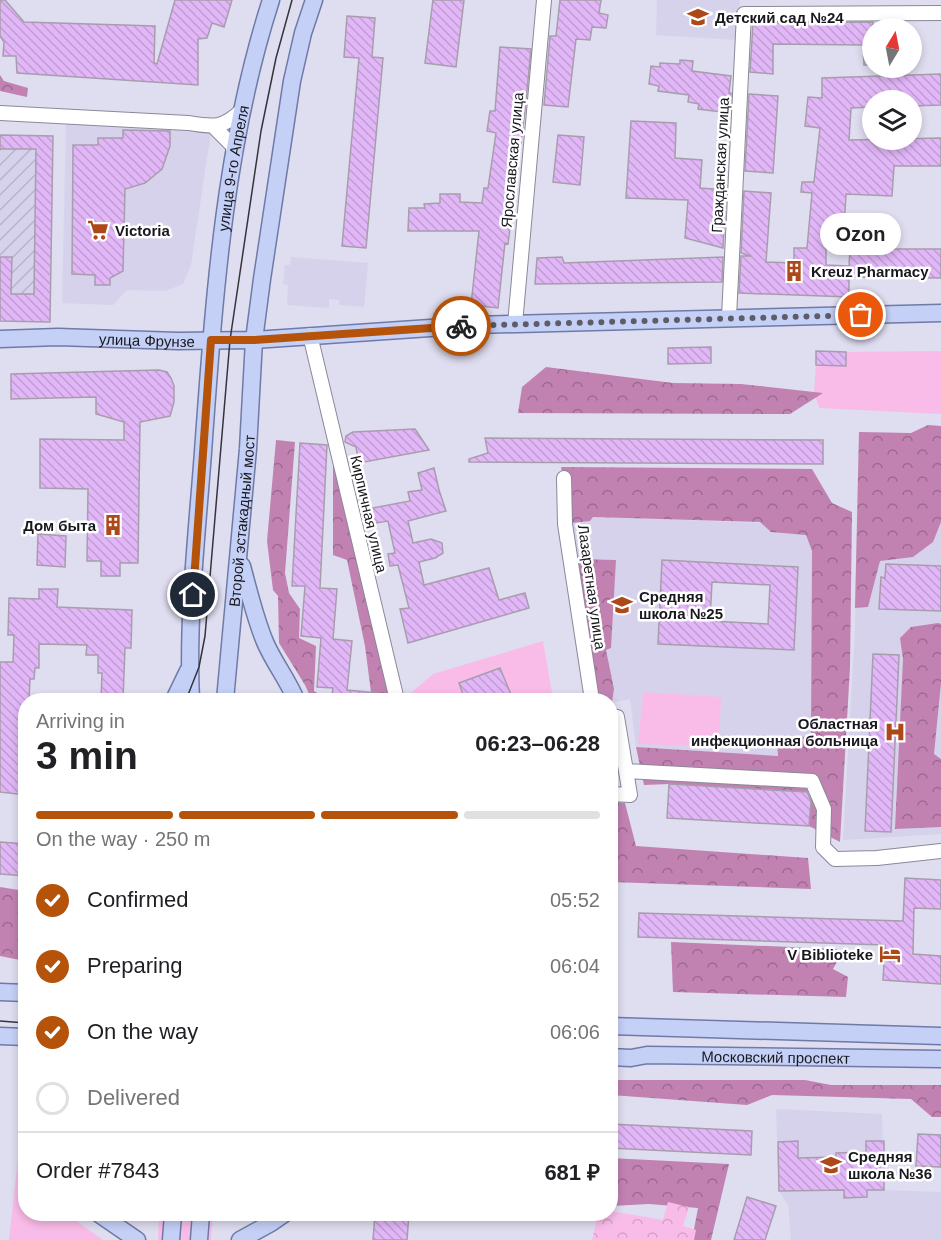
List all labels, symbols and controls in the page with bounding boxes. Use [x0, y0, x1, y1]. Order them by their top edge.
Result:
school or university icon: Детский сад №24 [686, 5, 710, 29]
place label: Детский сад №24 [715, 9, 844, 26]
north arrow [862, 18, 922, 78]
map controls [862, 18, 922, 150]
button: layers [862, 90, 922, 150]
street label: Ярославская улица [498, 91, 526, 229]
street label: Гражданская улица [708, 96, 732, 233]
street label: улица 9-го Апреля [214, 103, 251, 232]
callout: Ozon [820, 213, 902, 255]
supermarket icon: Victoria [86, 218, 110, 242]
place label: Victoria [115, 222, 170, 239]
text: Ozon [836, 223, 886, 245]
building icon: Kreuz Pharmacy [782, 259, 806, 283]
place label: Kreuz Pharmacy [811, 263, 929, 280]
pin [835, 289, 886, 340]
courier [431, 296, 491, 356]
icon: bag [844, 298, 877, 331]
icon: bike [445, 310, 478, 343]
street label: улица Фрунзе [99, 330, 195, 350]
street label: Второй эстакадный мост [225, 434, 257, 608]
street label: Кирпичная улица [347, 454, 391, 575]
building icon: Дом быта [101, 513, 125, 537]
place label: Дом быта [23, 517, 97, 534]
street label: Лазаретная улица [575, 523, 609, 651]
pin [167, 569, 218, 620]
icon: home [176, 578, 209, 611]
place label: Средняя школа №25 [639, 588, 723, 622]
school or university icon: Средняя школа №25 [610, 593, 634, 617]
text: Arriving in [36, 710, 125, 732]
place label: Областная инфекционная больница [691, 715, 879, 749]
hospital icon: Областная инфекционная больница [883, 720, 907, 744]
text: 06:23–06:28 [475, 731, 600, 756]
text: 3 min [36, 734, 138, 777]
text: On the way · 250 m [36, 828, 211, 850]
icon: check [36, 884, 69, 917]
text: Confirmed [87, 887, 188, 912]
text: 05:52 [550, 889, 600, 911]
hotel icon: V Biblioteke [878, 942, 902, 966]
place label: V Biblioteke [787, 946, 873, 963]
icon: check [36, 950, 69, 983]
text: Preparing [87, 953, 182, 978]
text: 06:04 [550, 955, 600, 977]
icon: check [36, 1016, 69, 1049]
text: On the way [87, 1019, 198, 1044]
text: 06:06 [550, 1021, 600, 1043]
street label: Московский проспект [701, 1047, 850, 1066]
text: Delivered [87, 1085, 180, 1110]
place label: Средняя школа №36 [848, 1148, 932, 1182]
school or university icon: Средняя школа №36 [819, 1153, 843, 1177]
text: Order #7843 [36, 1158, 160, 1183]
text: 681 ₽ [544, 1160, 600, 1185]

